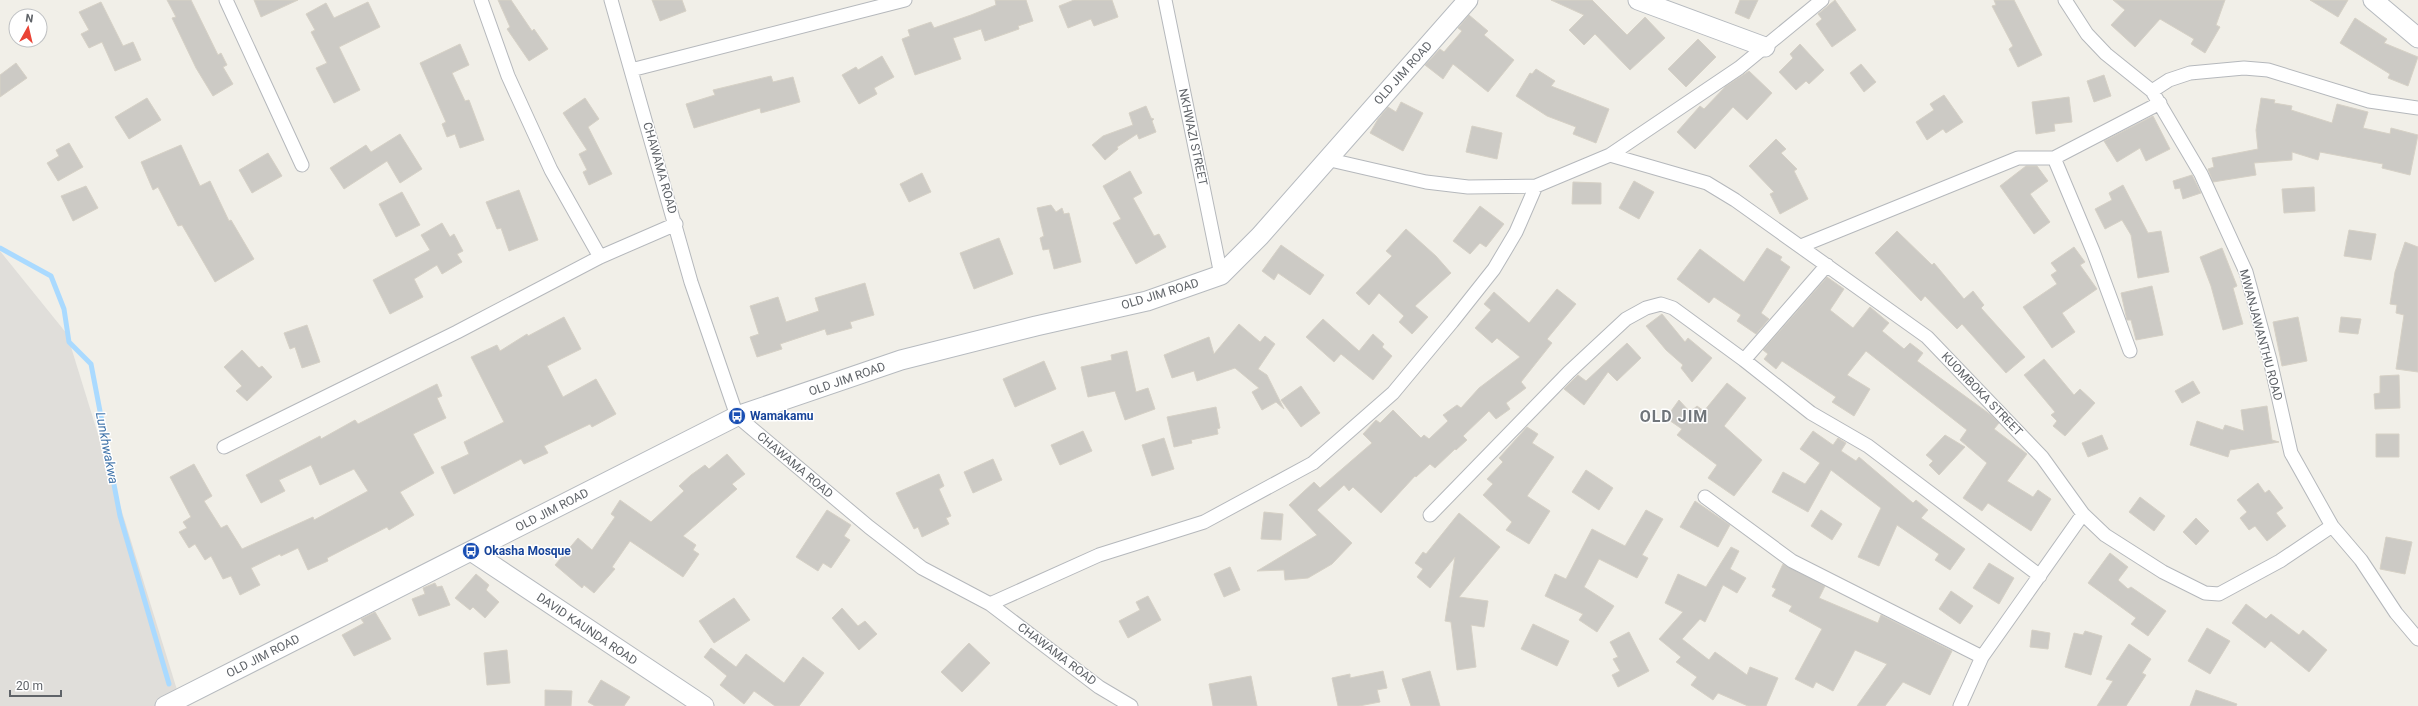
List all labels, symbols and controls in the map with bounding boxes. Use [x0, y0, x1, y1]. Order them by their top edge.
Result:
north arrow [8, 8, 48, 48]
text: N [25, 12, 34, 26]
street label: OLD JIM ROAD [1371, 38, 1435, 107]
street label: NKHWAZI STREET [1176, 87, 1210, 187]
street label: CHAWAMA ROAD [640, 121, 680, 216]
street label: MWANJAWANTHU ROAD [2237, 268, 2285, 402]
street label: OLD JIM ROAD [1120, 276, 1200, 312]
street label: KUOMBOKA STREET [1939, 349, 2025, 439]
street label: OLD JIM ROAD [807, 359, 887, 399]
bus stop icon: Wamakamu [727, 406, 747, 426]
district label: OLD JIM [1640, 407, 1708, 426]
place label: Wamakamu [750, 409, 814, 423]
water label: Lunkhwakwa [93, 411, 121, 485]
street label: CHAWAMA ROAD [754, 429, 836, 501]
street label: OLD JIM ROAD [513, 486, 591, 534]
bus stop icon: Okasha Mosque [461, 541, 481, 561]
place label: Okasha Mosque [484, 544, 571, 558]
street label: DAVID KAUNDA ROAD [534, 590, 640, 668]
street label: CHAWAMA ROAD [1015, 620, 1099, 688]
street label: OLD JIM ROAD [224, 632, 302, 680]
scale bar [10, 672, 61, 698]
text: 20 m [16, 679, 43, 693]

